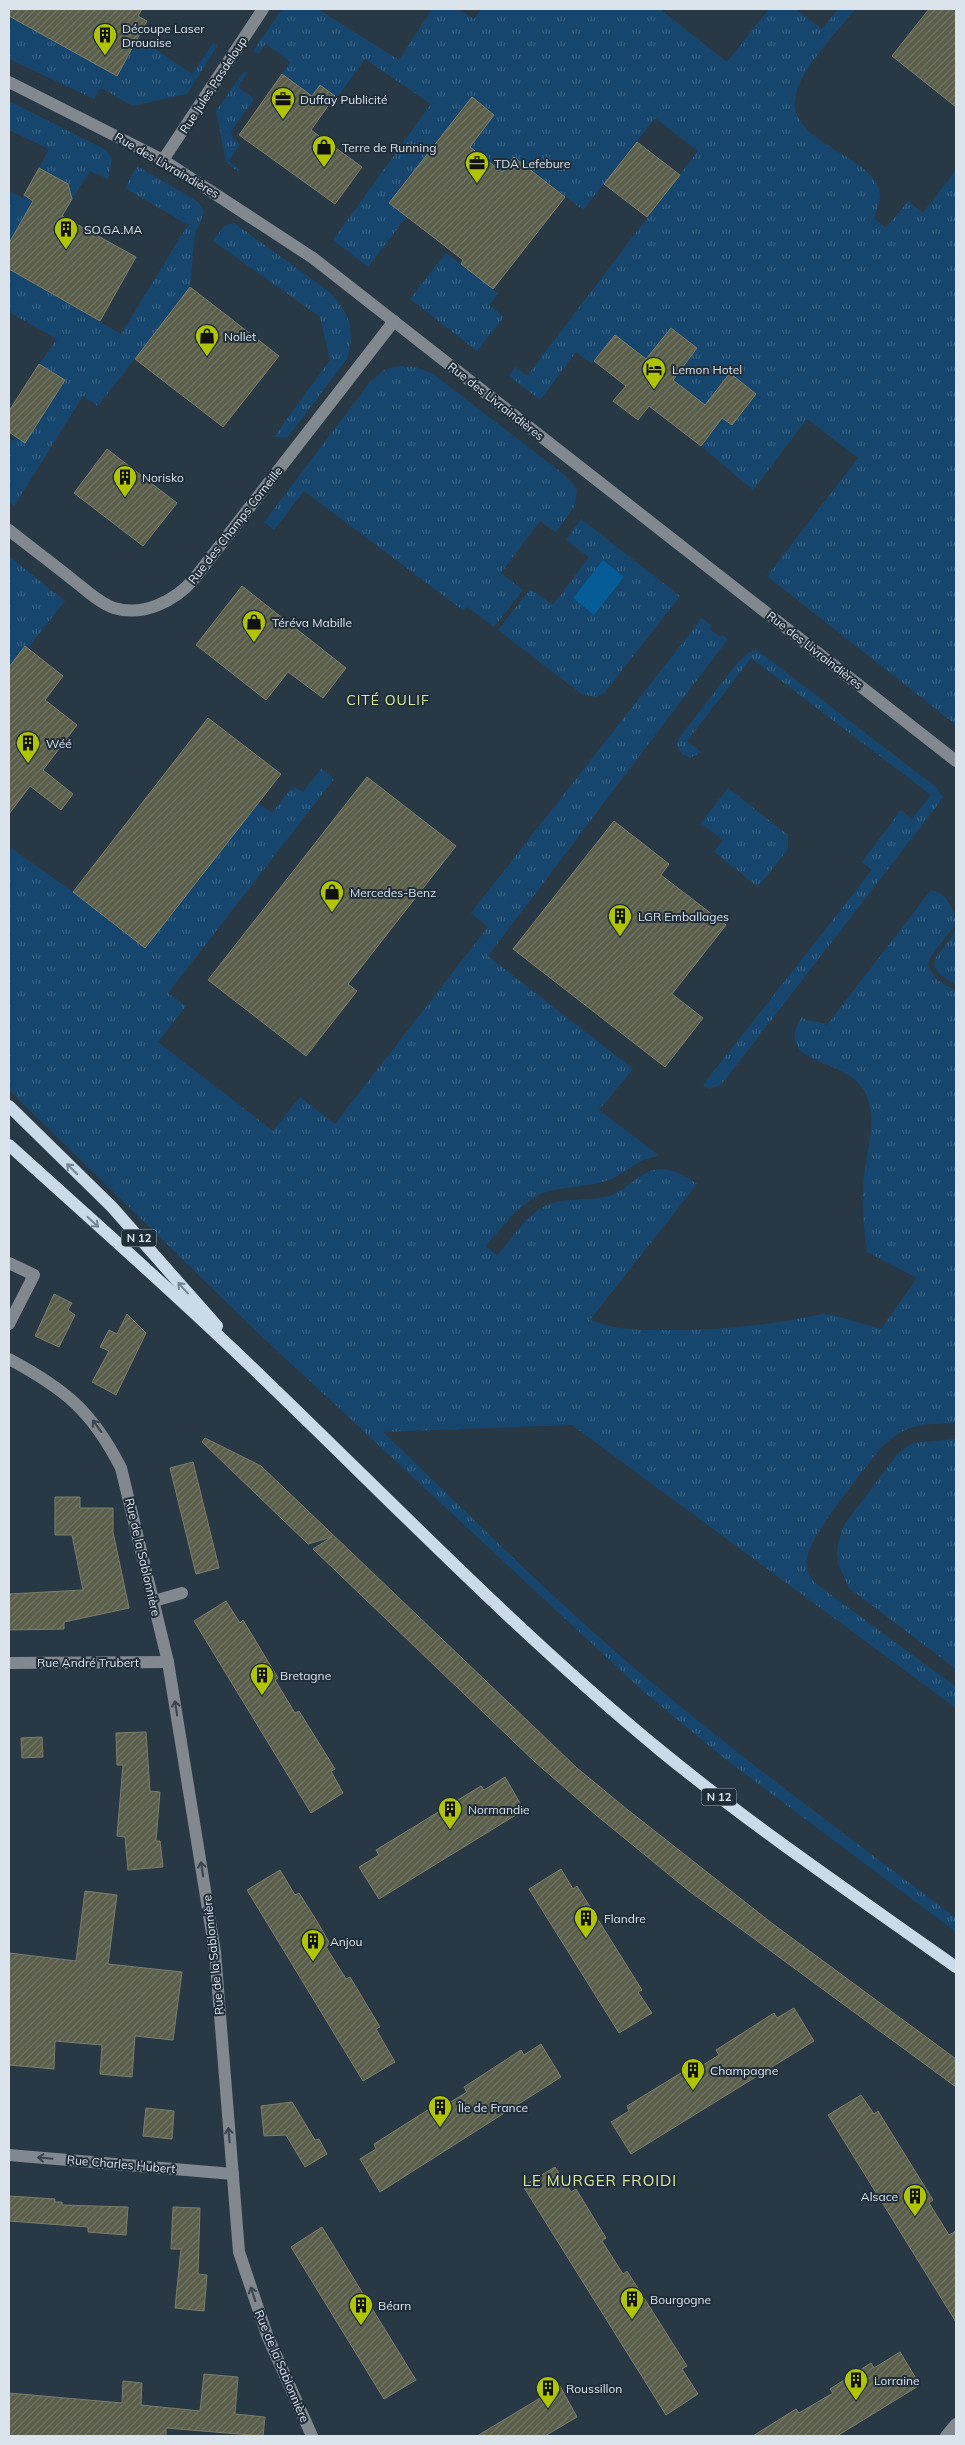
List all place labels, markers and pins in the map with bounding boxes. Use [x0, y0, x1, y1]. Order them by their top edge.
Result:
place label: Découpe Laser Drouaise [122, 21, 205, 50]
building icon: Découpe Laser Drouaise [92, 22, 118, 56]
office icon: Duffay Publicité [270, 86, 296, 120]
place label: Duffay Publicité [300, 92, 387, 107]
shop icon: Terre de Running [311, 134, 337, 168]
place label: Terre de Running [342, 140, 436, 155]
office icon: TDA Lefebure [464, 150, 490, 184]
place label: TDA Lefebure [494, 156, 570, 171]
building icon: SO.GA.MA [53, 216, 79, 250]
place label: SO.GA.MA [84, 222, 142, 237]
shop icon: Nollet [194, 323, 220, 357]
place label: Nollet [224, 329, 256, 344]
hotel icon: Lemon Hotel [641, 356, 667, 390]
place label: Lemon Hotel [672, 362, 742, 377]
building icon: Norisko [112, 464, 138, 498]
place label: Norisko [142, 470, 184, 485]
shop icon: Téréva Mabille [241, 609, 267, 643]
place label: Téréva Mabille [272, 615, 352, 630]
building icon: Wéé [15, 730, 41, 764]
place label: Wéé [46, 736, 72, 751]
shop icon: Mercedes-Benz [319, 879, 345, 913]
place label: Mercedes-Benz [350, 885, 436, 900]
building icon: LGR Emballages [607, 903, 633, 937]
place label: LGR Emballages [638, 909, 729, 924]
building icon: Bretagne [249, 1662, 275, 1696]
place label: Bretagne [280, 1668, 331, 1683]
building icon: Normandie [437, 1796, 463, 1830]
place label: Normandie [468, 1802, 530, 1817]
building icon: Flandre [573, 1905, 599, 1939]
place label: Flandre [604, 1911, 646, 1926]
building icon: Anjou [300, 1928, 326, 1962]
place label: Anjou [330, 1934, 362, 1949]
building icon: Champagne [680, 2057, 706, 2091]
place label: Champagne [710, 2063, 778, 2078]
building icon: Île de France [427, 2094, 453, 2128]
place label: Île de France [457, 2100, 528, 2115]
building icon: Alsace [902, 2183, 928, 2217]
place label: Alsace [861, 2189, 898, 2204]
building icon: Bourgogne [619, 2286, 645, 2320]
building icon: Béarn [348, 2292, 374, 2326]
place label: Bourgogne [650, 2292, 711, 2307]
place label: Béarn [378, 2298, 411, 2313]
building icon: Lorraine [843, 2367, 869, 2401]
place label: Lorraine [874, 2373, 920, 2388]
building icon: Roussillon [535, 2375, 561, 2409]
place label: Roussillon [566, 2381, 622, 2396]

